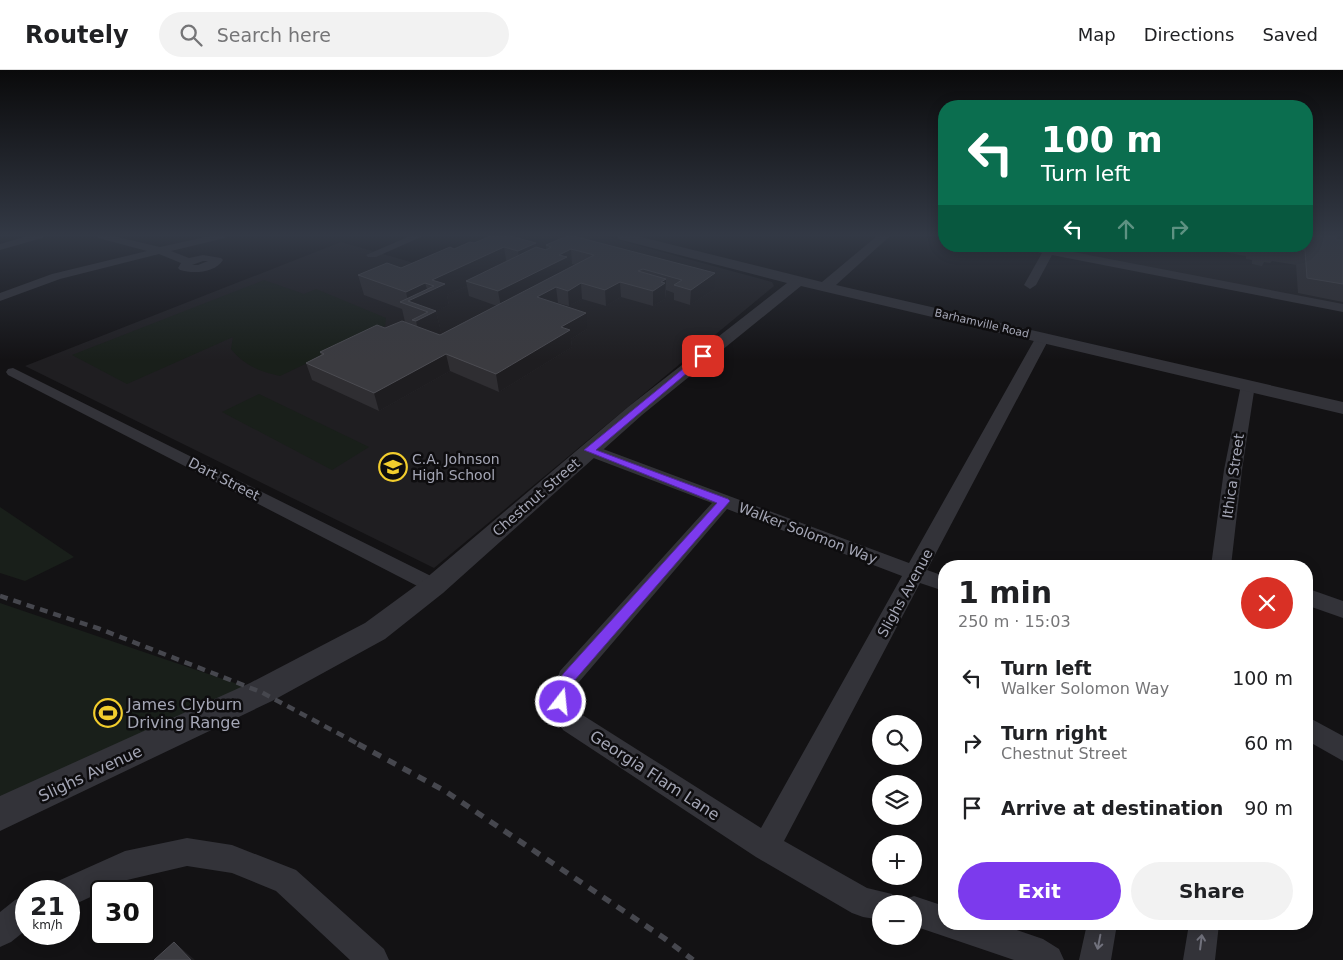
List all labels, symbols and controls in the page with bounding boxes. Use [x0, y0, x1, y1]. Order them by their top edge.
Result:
search box [159, 12, 509, 57]
text: Routely [25, 21, 129, 49]
icon: search [177, 21, 205, 49]
text: Search here [217, 24, 331, 46]
text: Map [1078, 24, 1116, 45]
text: Directions [1144, 24, 1234, 45]
text: Saved [1262, 24, 1318, 45]
icon: left [958, 120, 1023, 185]
text: 100 m [1041, 120, 1163, 160]
text: Turn left [1041, 161, 1130, 186]
icon: left [1059, 215, 1087, 243]
icon: ahead [1112, 215, 1140, 243]
icon: right [1165, 215, 1193, 243]
street label: Barhamville Road [933, 306, 1030, 341]
pin [682, 335, 724, 377]
icon: arrive [689, 342, 717, 370]
street label: Ithica Street [1219, 432, 1247, 520]
place label: C.A. Johnson High School [412, 451, 500, 483]
school or university icon: C.A. Johnson High School [378, 452, 408, 482]
street label: Dart Street [186, 454, 263, 504]
street label: Chestnut Street [489, 454, 583, 539]
street label: Walker Solomon Way [736, 499, 880, 567]
street label: Slighs Avenue [874, 546, 936, 640]
text: 1 min [958, 575, 1052, 610]
button: close [1241, 577, 1293, 629]
text: 250 m · 15:03 [958, 612, 1071, 631]
text: Turn left [1001, 657, 1092, 679]
icon: left [958, 664, 986, 692]
text: 100 m [1232, 667, 1293, 689]
position arrow [534, 675, 586, 727]
text: Walker Solomon Way [1001, 679, 1169, 698]
place label: James Clyburn Driving Range [126, 695, 242, 732]
sports icon: James Clyburn Driving Range [93, 698, 123, 728]
map controls [872, 715, 922, 945]
button: search [872, 715, 922, 765]
text: Turn right [1001, 722, 1107, 744]
street label: Georgia Flam Lane [586, 726, 723, 824]
icon: right [958, 729, 986, 757]
text: 60 m [1244, 732, 1293, 754]
street label: Slighs Avenue [35, 741, 145, 806]
text: Chestnut Street [1001, 744, 1127, 763]
button: layers [872, 775, 922, 825]
icon: arrive [958, 794, 986, 822]
text: Arrive at destination [1001, 797, 1223, 819]
text: 90 m [1244, 797, 1293, 819]
button: + [872, 835, 922, 885]
button: Exit [958, 862, 1121, 920]
button: Share [1131, 862, 1293, 920]
speed limit sign: 30 [90, 880, 155, 945]
text: 21 [30, 892, 65, 921]
button: − [872, 895, 922, 945]
text: km/h [32, 918, 63, 932]
one-way arrow [1093, 933, 1103, 949]
one-way arrow [1196, 934, 1206, 950]

